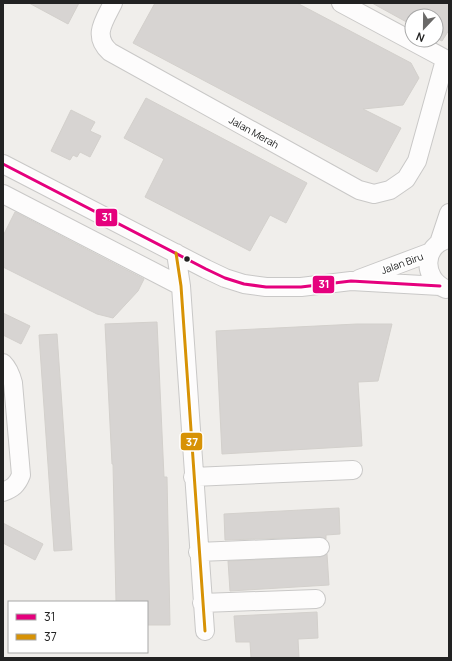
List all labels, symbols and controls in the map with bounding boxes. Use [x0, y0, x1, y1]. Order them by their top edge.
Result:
north arrow [404, 8, 444, 48]
text: N [414, 29, 427, 46]
street label: Jalan Merah [226, 113, 282, 152]
line badge: 31 [95, 208, 118, 227]
text: 31 [101, 209, 113, 224]
street label: Jalan Biru [379, 249, 425, 277]
unlabelled marker [182, 254, 192, 264]
line badge: 31 [312, 275, 335, 294]
text: 31 [318, 276, 330, 291]
line badge: 37 [180, 432, 203, 451]
text: 37 [186, 434, 198, 449]
legend [8, 601, 148, 653]
text: 31 [44, 608, 55, 625]
text: 37 [44, 628, 57, 645]

